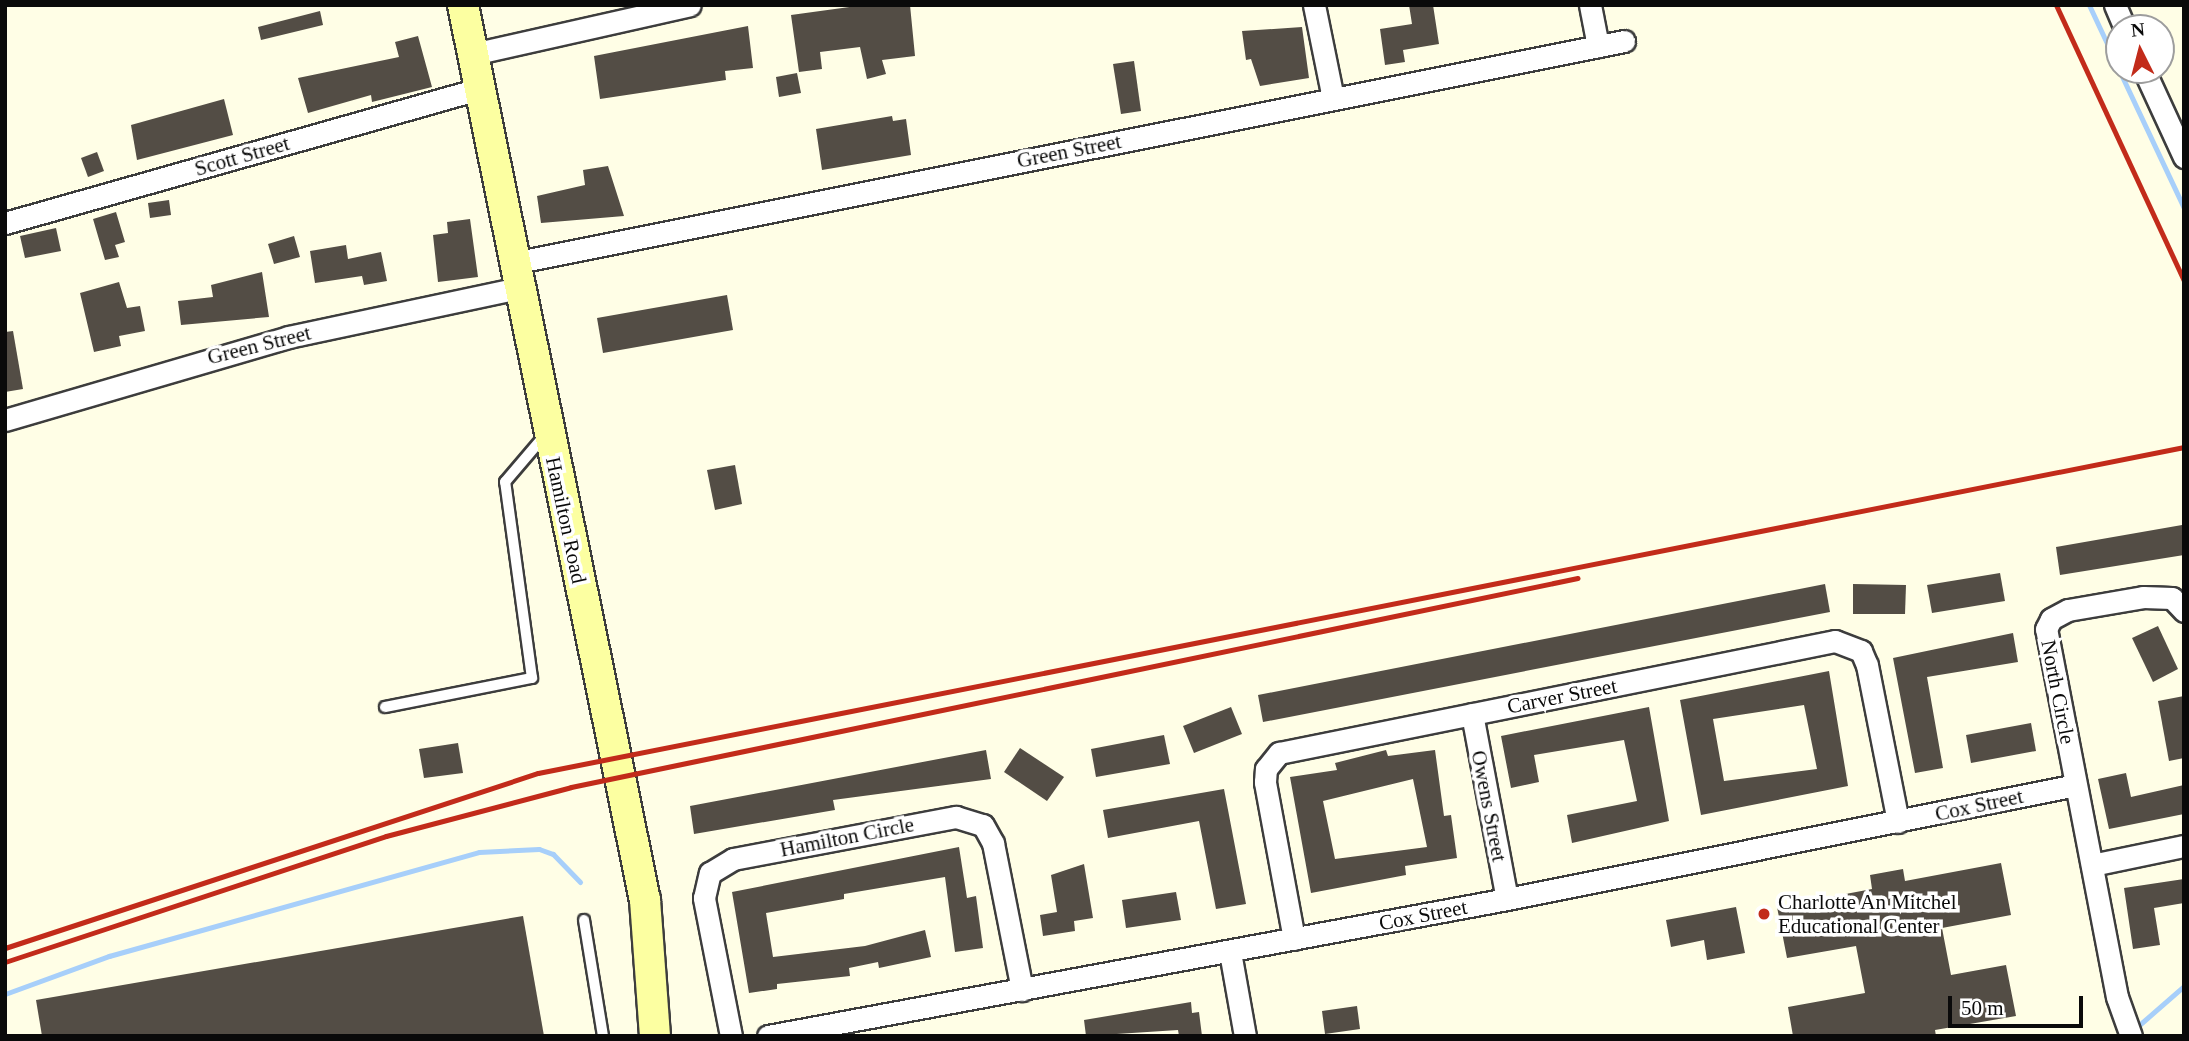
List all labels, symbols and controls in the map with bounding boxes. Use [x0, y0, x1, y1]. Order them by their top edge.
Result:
north arrow [2105, 14, 2175, 84]
text: N [2130, 18, 2146, 41]
street label: Green Street [1015, 129, 1123, 173]
street label: Scott Street [192, 130, 292, 182]
street label: Green Street [205, 320, 313, 370]
street label: Hamilton Road [540, 454, 592, 586]
street label: North Circle [2036, 638, 2080, 746]
street label: Carver Street [1505, 673, 1619, 719]
street label: Owens Street [1466, 748, 1512, 864]
street label: Cox Street [1933, 783, 2025, 827]
street label: Hamilton Circle [778, 812, 916, 862]
place label: Charlotte An Mitchel Educational Center [1778, 889, 1958, 939]
street label: Cox Street [1377, 894, 1469, 936]
marker: Charlotte An Mitchel Educational Center [1756, 906, 1772, 922]
scale bar [1951, 982, 2086, 1026]
text: 50 m [1961, 996, 2004, 1020]

